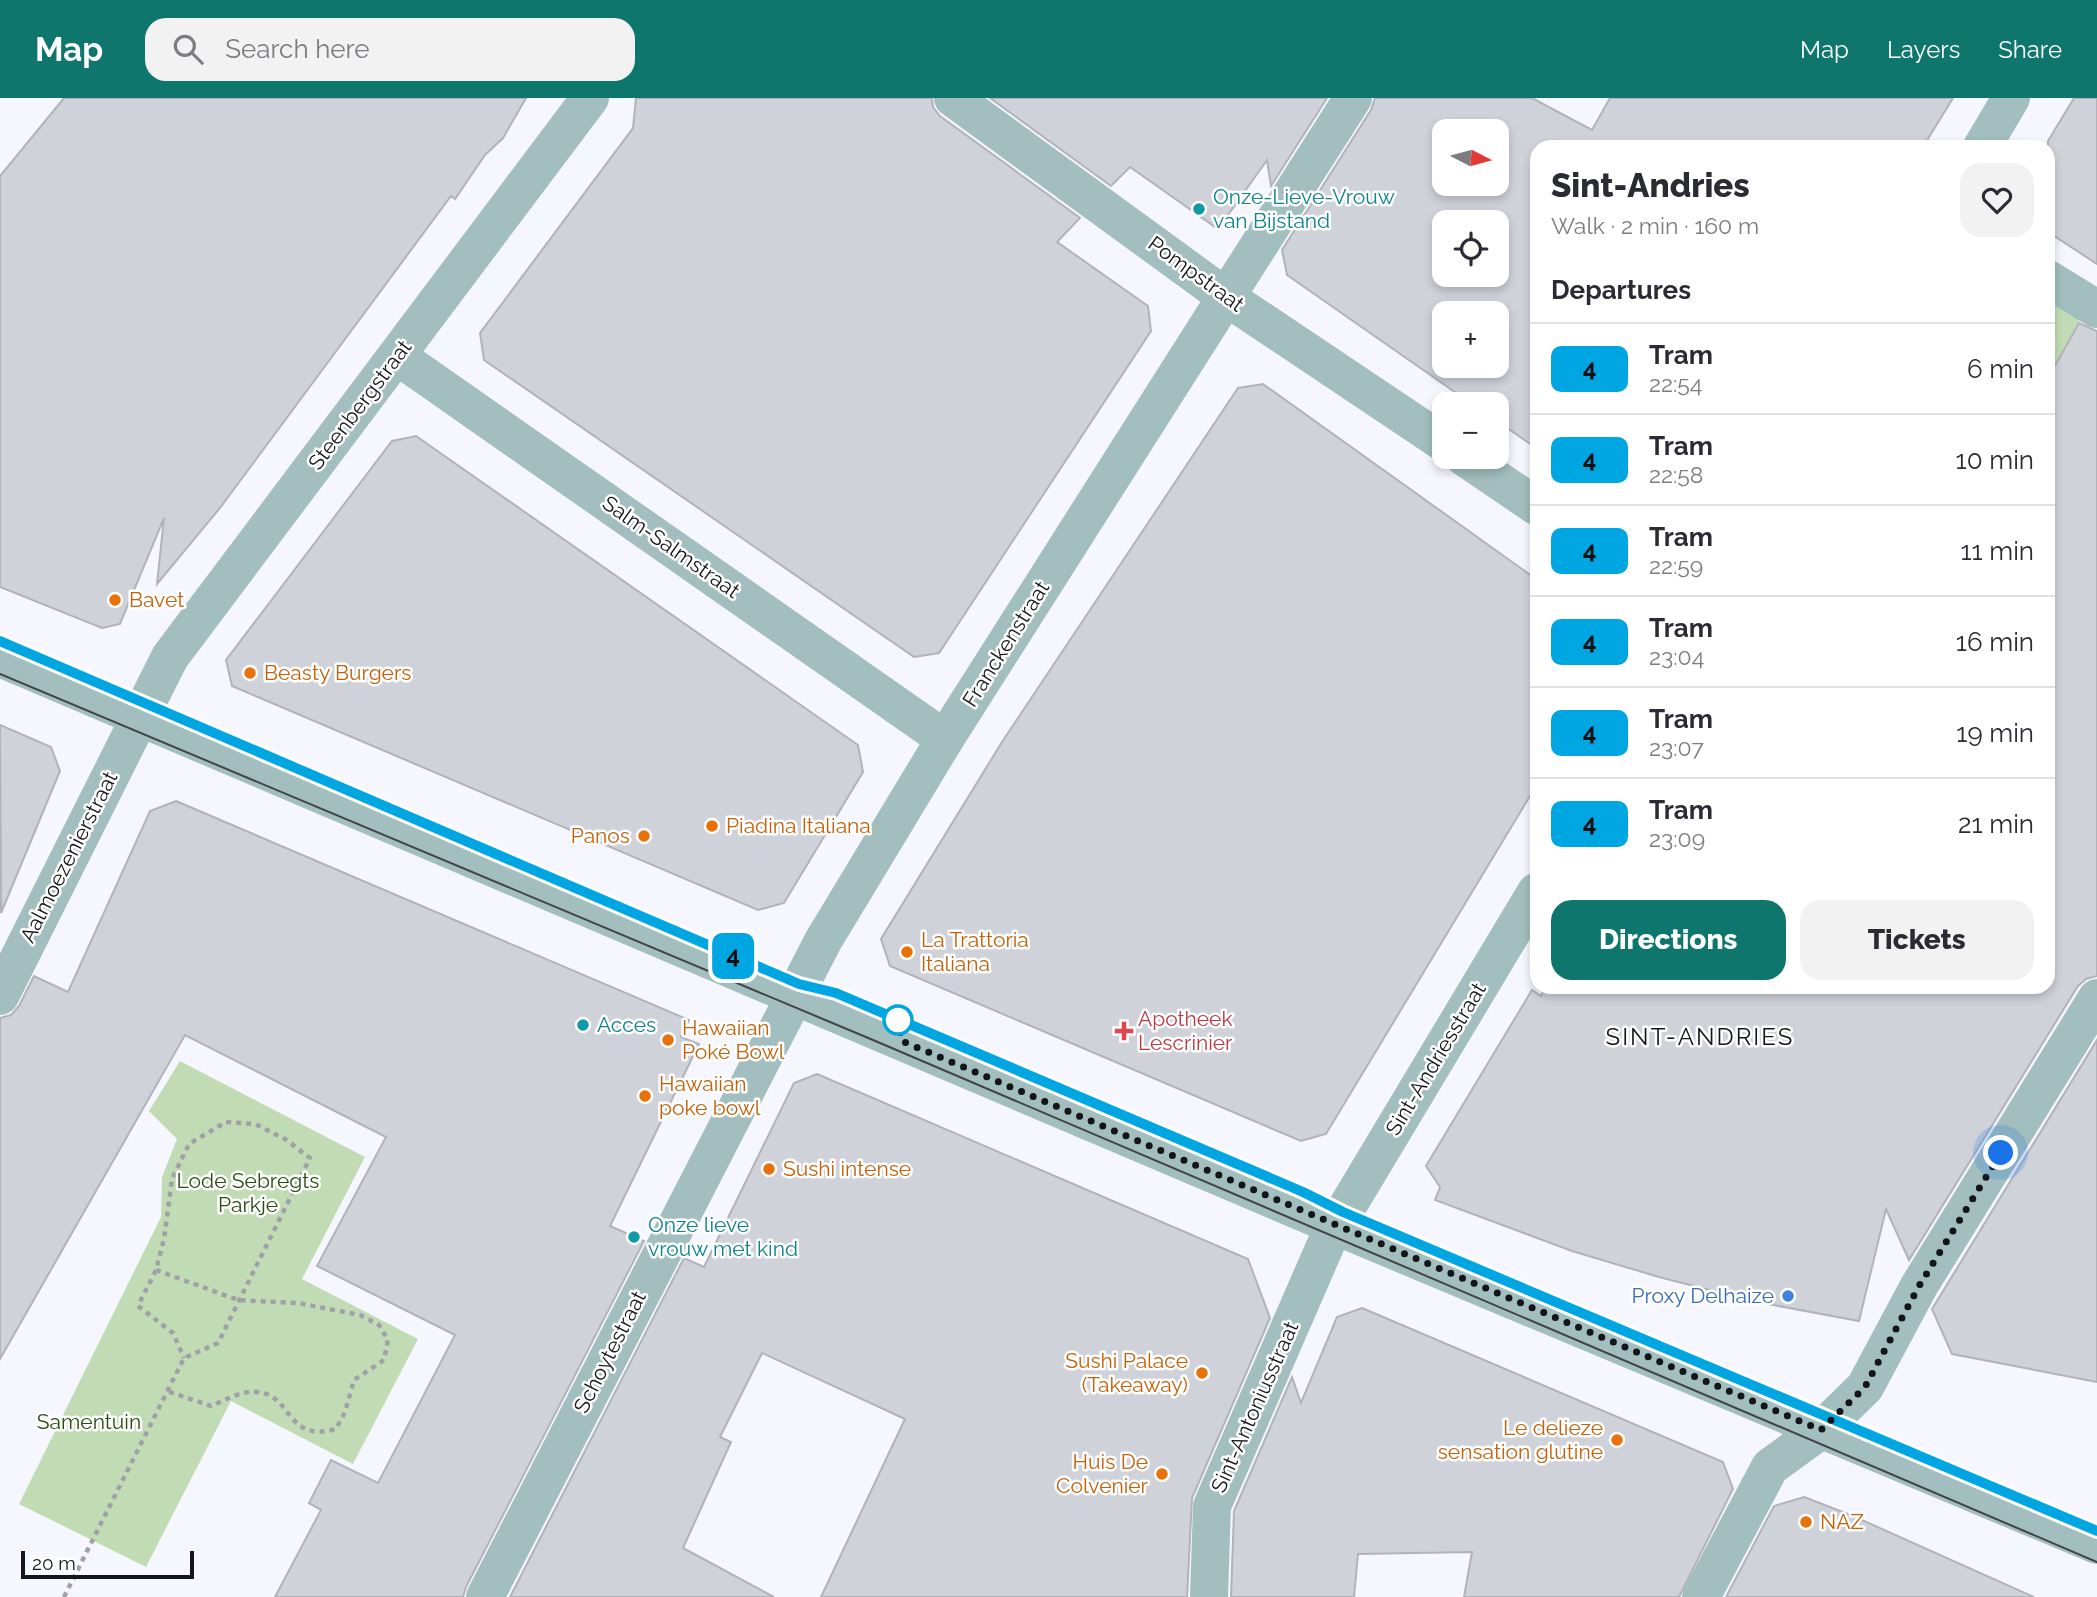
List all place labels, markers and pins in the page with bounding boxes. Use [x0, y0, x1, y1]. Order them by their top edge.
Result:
place label: Onze-Lieve-Vrouw van Bijstand [1213, 184, 1395, 233]
marker: Onze-Lieve-Vrouw van Bijstand [1191, 201, 1207, 217]
place label: Bavet [129, 587, 184, 612]
marker: Bavet [107, 592, 123, 608]
place label: Beasty Burgers [264, 660, 411, 685]
marker: Beasty Burgers [242, 665, 258, 681]
place label: Piadina Italiana [726, 813, 871, 838]
marker: Piadina Italiana [704, 818, 720, 834]
place label: Panos [571, 823, 630, 848]
marker: Panos [636, 828, 652, 844]
place label: La Trattoria Italiana [921, 927, 1029, 976]
marker: La Trattoria Italiana [899, 944, 915, 960]
unlabelled marker [883, 1005, 913, 1035]
place label: Apotheek Lescrinier [1138, 1006, 1233, 1055]
place label: Acces [597, 1012, 656, 1037]
place label: Hawaiian Poké Bowl [682, 1015, 785, 1064]
marker: Acces [575, 1017, 591, 1033]
marker: Apotheek Lescrinier [1116, 1023, 1132, 1039]
marker: Hawaiian Poké Bowl [660, 1032, 676, 1048]
place label: Hawaiian poke bowl [659, 1071, 761, 1120]
marker: Hawaiian poke bowl [637, 1088, 653, 1104]
place label: Sushi intense [783, 1156, 911, 1181]
marker: Sushi intense [761, 1161, 777, 1177]
place label: Onze lieve vrouw met kind [648, 1212, 798, 1261]
marker: Onze lieve vrouw met kind [626, 1229, 642, 1245]
place label: Proxy Delhaize [1631, 1283, 1774, 1308]
marker: Proxy Delhaize [1780, 1288, 1796, 1304]
place label: Sushi Palace (Takeaway) [1065, 1348, 1188, 1397]
marker: Sushi Palace (Takeaway) [1194, 1365, 1210, 1381]
place label: Le delieze sensation glutine [1438, 1415, 1603, 1464]
marker: Le delieze sensation glutine [1609, 1432, 1625, 1448]
place label: Huis De Colvenier [1056, 1449, 1149, 1498]
marker: Huis De Colvenier [1154, 1466, 1170, 1482]
place label: NAZ [1820, 1509, 1864, 1534]
marker: NAZ [1798, 1514, 1814, 1530]

